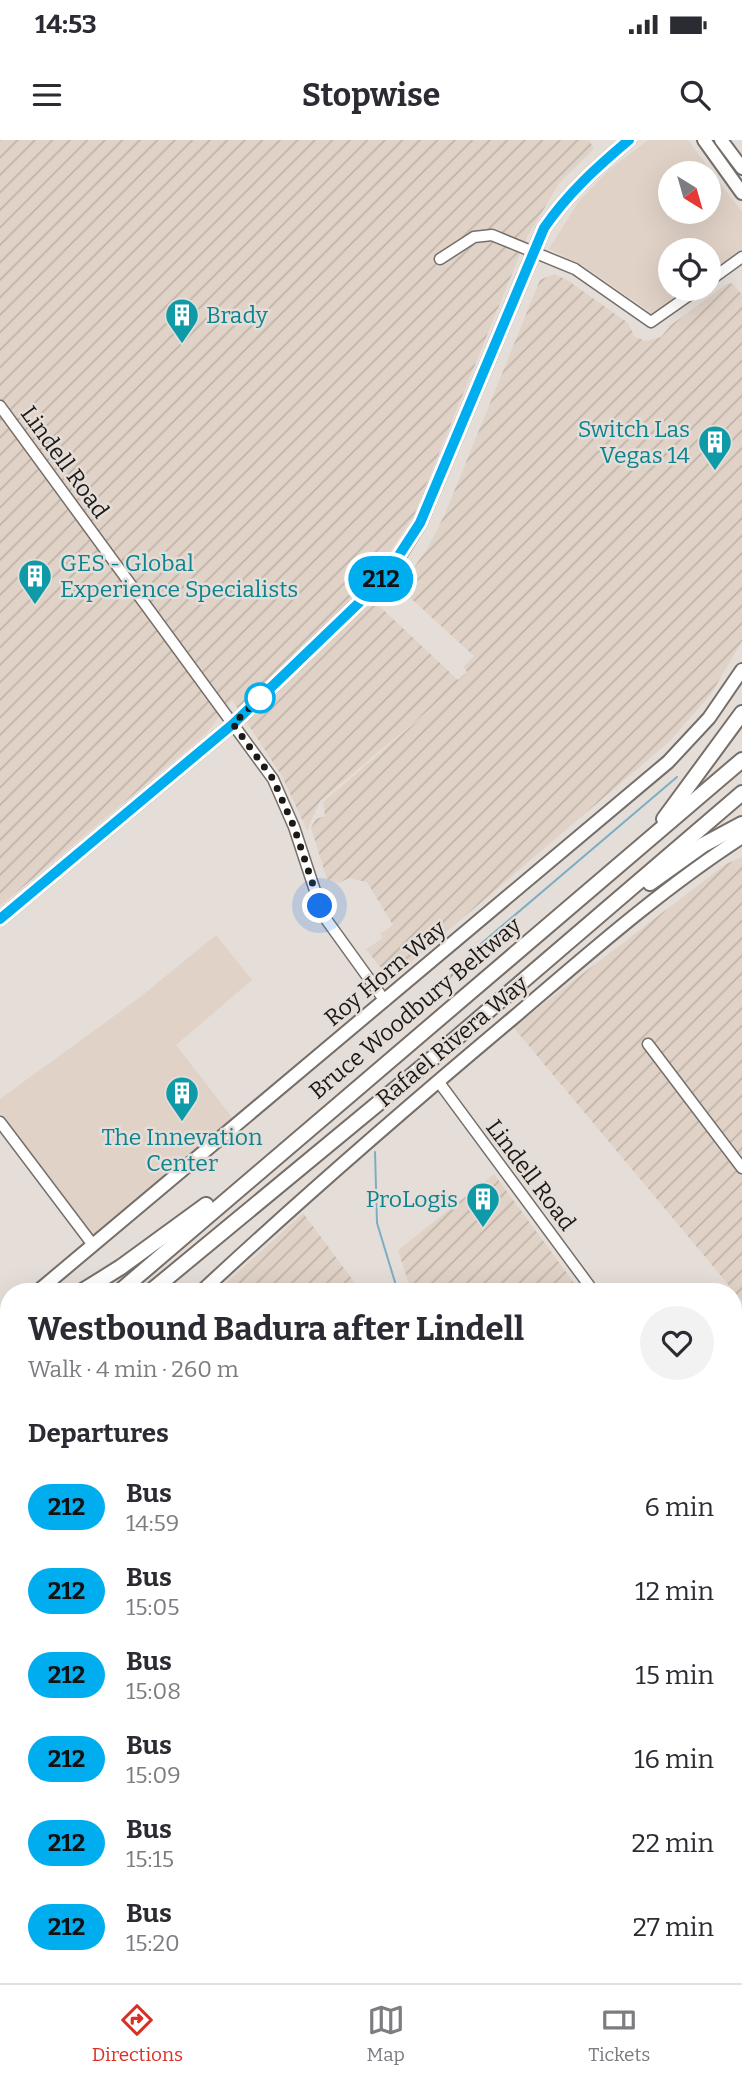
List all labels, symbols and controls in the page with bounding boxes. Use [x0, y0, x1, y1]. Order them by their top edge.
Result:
text: 14:53 [35, 9, 97, 40]
icon: menu [28, 76, 66, 114]
text: Stopwise [302, 76, 440, 114]
icon: search [676, 76, 714, 114]
north arrow [658, 161, 721, 224]
map controls [658, 161, 721, 301]
button: locate [658, 238, 721, 301]
building icon: Brady [163, 296, 201, 345]
place label: Brady [206, 301, 269, 329]
street label: Lindell Road [15, 400, 115, 524]
place label: Switch Las Vegas 14 [578, 415, 691, 469]
building icon: Switch Las Vegas 14 [696, 423, 734, 472]
place label: GES - Global Experience Specialists [60, 549, 298, 603]
line badge: 212 [341, 556, 421, 602]
building icon: GES - Global Experience Specialists [16, 557, 54, 606]
text: 212 [362, 565, 400, 593]
unlabelled marker [245, 683, 275, 713]
your location [302, 888, 337, 923]
street label: Bruce Woodbury Beltway [303, 911, 527, 1105]
street label: Roy Horn Way [319, 914, 452, 1032]
street label: Rafael Rivera Way [370, 969, 534, 1113]
building icon: The Innevation Center [163, 1074, 201, 1123]
street label: Lindell Road [480, 1114, 582, 1236]
place label: The Innevation Center [101, 1123, 263, 1177]
building icon: ProLogis [464, 1180, 502, 1229]
place label: ProLogis [366, 1185, 458, 1213]
button: heart [640, 1306, 714, 1380]
text: Westbound Badura after Lindell [28, 1309, 524, 1349]
text: Walk · 4 min · 260 m [28, 1355, 239, 1383]
text: Departures [28, 1418, 169, 1449]
text: Bus [126, 1478, 172, 1509]
text: 6 min [645, 1492, 714, 1523]
text: 212 [48, 1493, 85, 1521]
text: 14:59 [126, 1509, 179, 1537]
text: Bus [126, 1562, 172, 1593]
text: 12 min [635, 1576, 714, 1607]
text: 212 [48, 1577, 85, 1605]
text: 15:05 [126, 1593, 180, 1621]
text: Bus [126, 1646, 172, 1677]
text: 15 min [635, 1660, 714, 1691]
text: 212 [48, 1661, 85, 1689]
text: 15:08 [126, 1677, 181, 1705]
text: Bus [126, 1730, 172, 1761]
text: 16 min [634, 1744, 714, 1775]
text: 212 [48, 1745, 85, 1773]
text: 15:09 [126, 1761, 181, 1789]
text: Bus [126, 1814, 172, 1845]
text: 22 min [632, 1828, 714, 1859]
text: 212 [48, 1829, 85, 1857]
text: 15:15 [126, 1845, 174, 1873]
text: Bus [126, 1898, 172, 1929]
text: 27 min [633, 1912, 714, 1943]
text: 212 [48, 1913, 85, 1941]
text: 15:20 [126, 1929, 180, 1957]
tab: Directions [92, 2001, 183, 2066]
tab: Map [367, 2001, 405, 2066]
tab: Tickets [588, 2001, 650, 2066]

